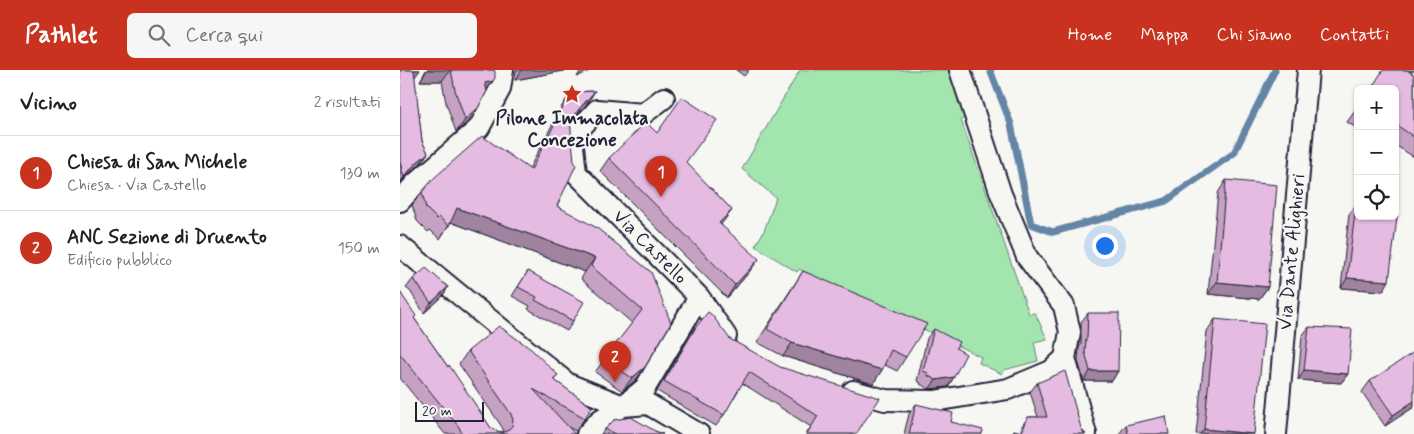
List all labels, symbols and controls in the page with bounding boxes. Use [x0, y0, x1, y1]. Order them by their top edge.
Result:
search box [127, 13, 477, 58]
text: Pathlet [25, 20, 97, 51]
icon: search [145, 21, 173, 49]
text: Cerca qui [185, 23, 263, 48]
text: Home [1068, 23, 1112, 47]
text: Mappa [1140, 23, 1189, 47]
text: Chi siamo [1217, 23, 1292, 47]
text: Contatti [1320, 23, 1389, 47]
place icon: Pilone Immacolata Concezione [561, 83, 583, 105]
map controls [1354, 85, 1399, 220]
button: + [1354, 85, 1399, 130]
text: Vicino [20, 89, 77, 117]
text: 2 risultati [314, 92, 380, 113]
place label: Pilone Immacolata Concezione [495, 106, 649, 153]
button: − [1354, 130, 1399, 175]
text: Chiesa di San Michele [67, 150, 247, 175]
pin: 1 [645, 156, 677, 197]
text: 1 [32, 163, 40, 184]
text: 130 m [339, 163, 380, 184]
street label: Via Dante Alighieri [1273, 173, 1312, 331]
text: Chiesa · Via Castello [67, 175, 206, 196]
button: locate [1354, 175, 1399, 220]
street label: Via Castello [607, 204, 693, 290]
text: ANC Sezione di Druento [67, 225, 267, 250]
your location [1092, 233, 1118, 259]
text: 2 [32, 238, 40, 259]
text: 150 m [338, 238, 380, 259]
text: Edificio pubblico [67, 250, 172, 271]
pin: 2 [599, 341, 631, 382]
scale bar [415, 399, 484, 422]
text: 20 m [422, 402, 452, 420]

